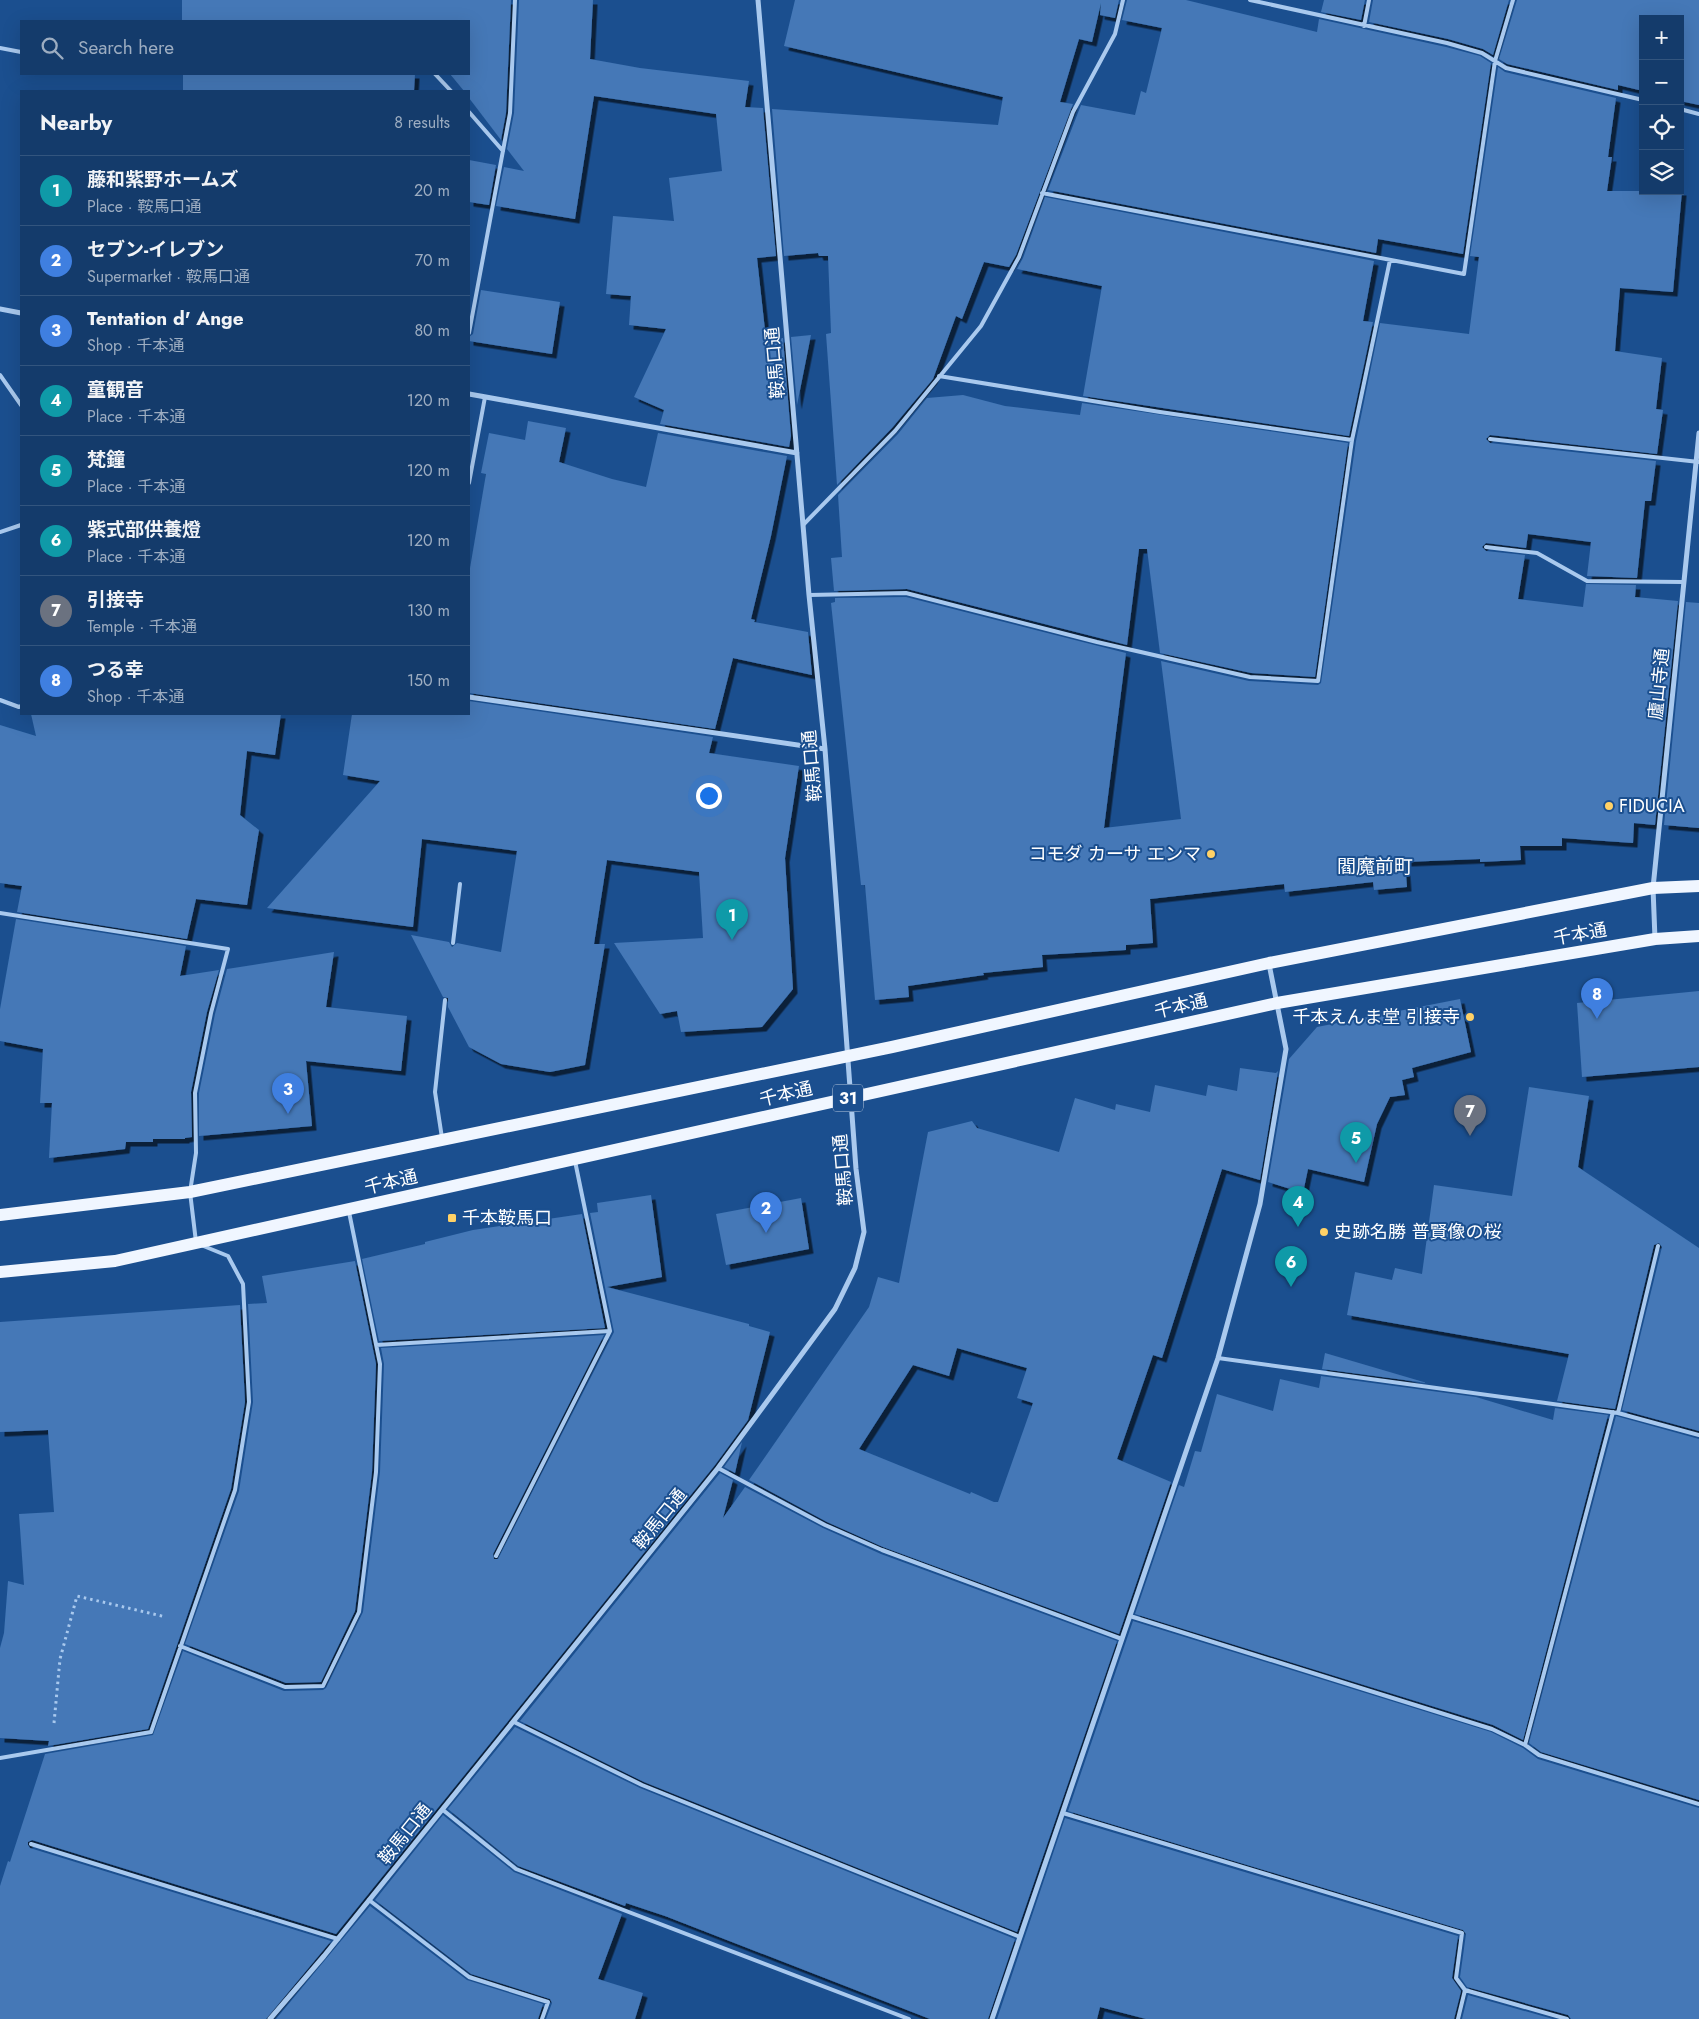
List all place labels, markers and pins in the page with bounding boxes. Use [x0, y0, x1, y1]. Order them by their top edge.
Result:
place label: FIDUCIA [1619, 793, 1685, 819]
marker: FIDUCIA [1603, 800, 1615, 812]
place label: コモダ カーサ エンマ [1029, 841, 1201, 867]
marker: コモダ カーサ エンマ [1205, 848, 1217, 860]
pin: 1 [716, 899, 748, 940]
pin: 8 [1581, 978, 1613, 1019]
place label: 千本えんま堂 引接寺 [1293, 1004, 1460, 1030]
marker: 千本えんま堂 引接寺 [1464, 1011, 1476, 1023]
pin: 3 [272, 1073, 304, 1114]
pin: 7 [1454, 1095, 1486, 1136]
pin: 5 [1340, 1122, 1372, 1163]
pin: 4 [1282, 1186, 1314, 1227]
pin: 2 [750, 1192, 782, 1233]
place label: 千本鞍馬口 [462, 1205, 552, 1231]
marker: 千本鞍馬口 [446, 1212, 458, 1224]
place label: 史跡名勝 普賢像の桜 [1334, 1219, 1501, 1245]
marker: 史跡名勝 普賢像の桜 [1318, 1226, 1330, 1238]
pin: 6 [1275, 1246, 1307, 1287]

